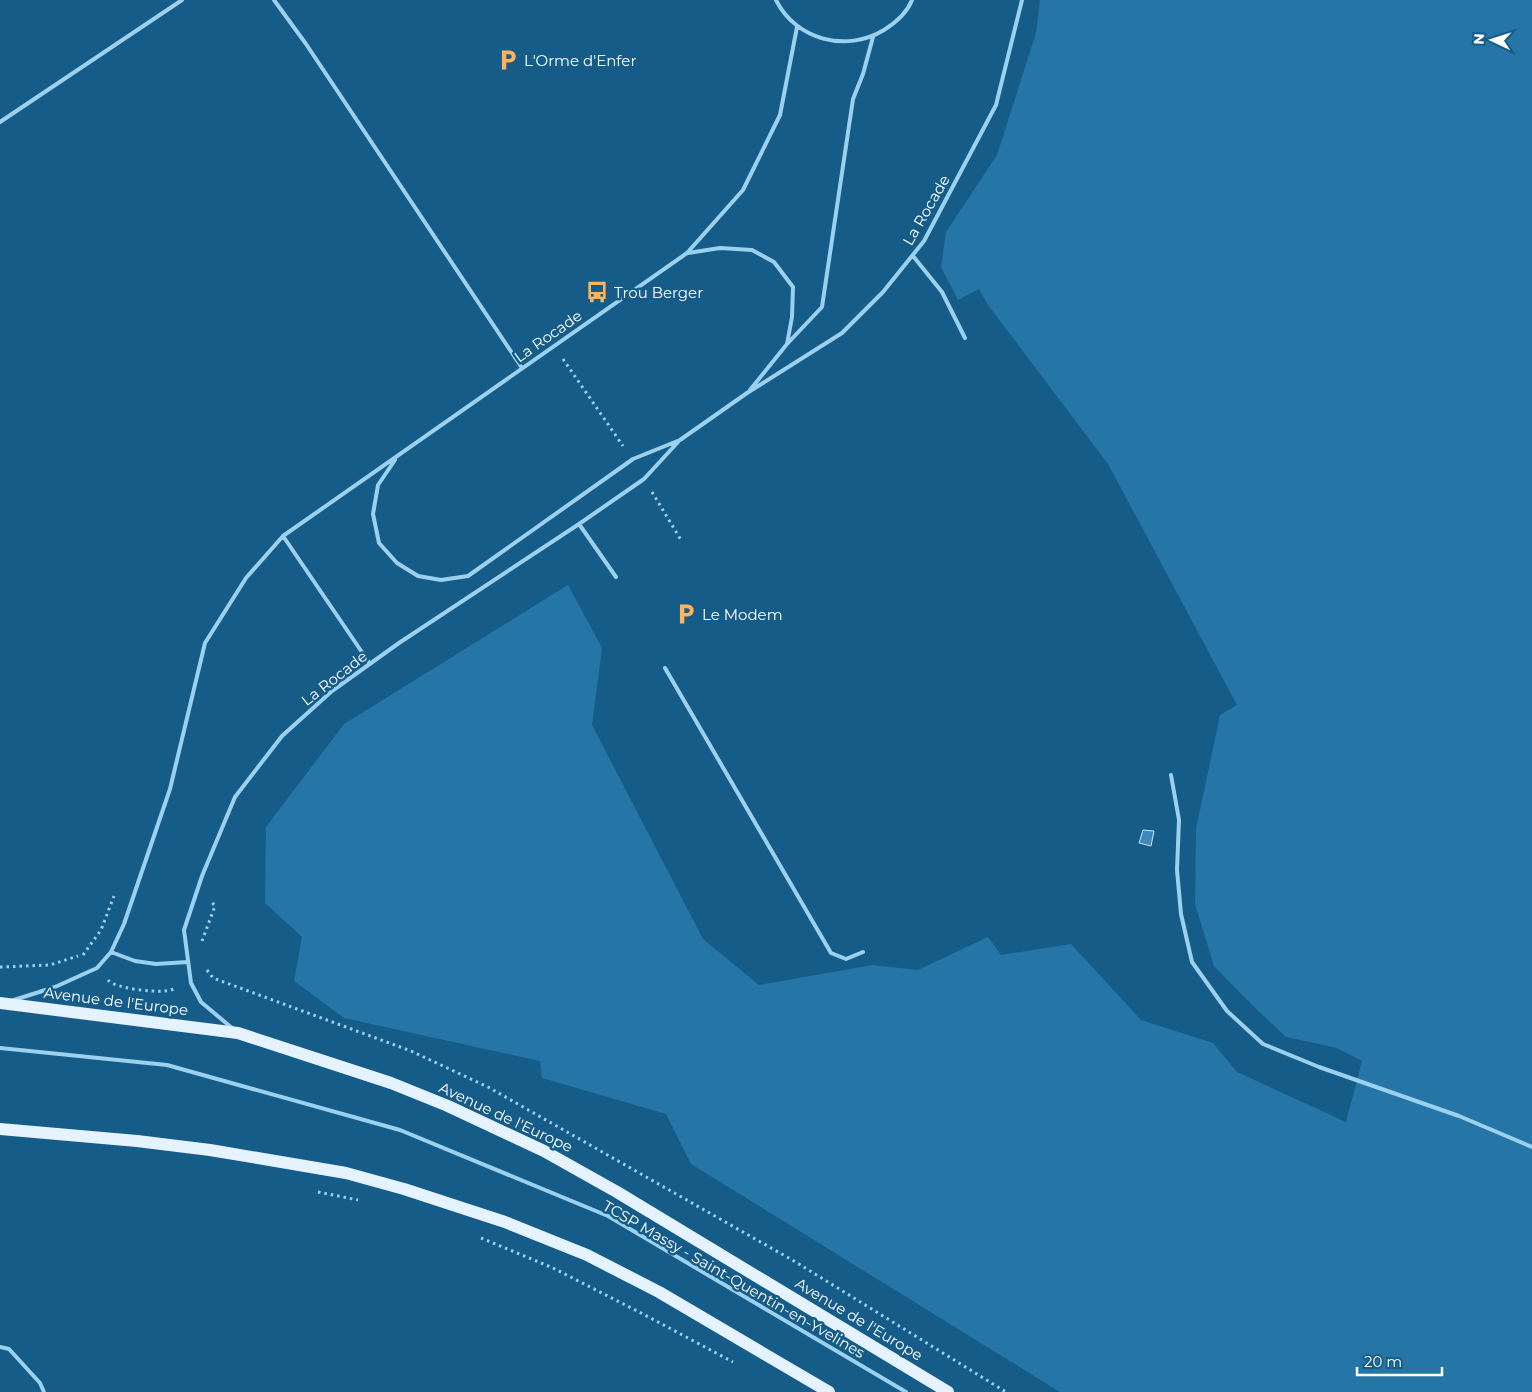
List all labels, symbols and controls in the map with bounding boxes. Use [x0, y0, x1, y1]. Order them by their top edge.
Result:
north arrow [1467, 15, 1517, 65]
text: N [1470, 33, 1488, 45]
parking icon: L'Orme d'Enfer [495, 47, 521, 73]
place label: L'Orme d'Enfer [524, 51, 636, 70]
street label: La Rocade [898, 171, 954, 249]
bus stop icon: Trou Berger [584, 279, 610, 305]
place label: Trou Berger [614, 283, 703, 302]
street label: La Rocade [510, 306, 586, 366]
parking icon: Le Modem [673, 601, 699, 627]
place label: Le Modem [702, 605, 783, 624]
street label: La Rocade [297, 646, 371, 710]
street label: Avenue de l'Europe [43, 983, 189, 1019]
street label: Avenue de l'Europe [436, 1078, 576, 1156]
street label: TCSP Massy - Saint-Quentin-en-Yvelines [600, 1196, 868, 1362]
street label: Avenue de l'Europe [792, 1273, 926, 1365]
scale bar [1357, 1344, 1442, 1376]
text: 20 m [1364, 1352, 1402, 1371]

